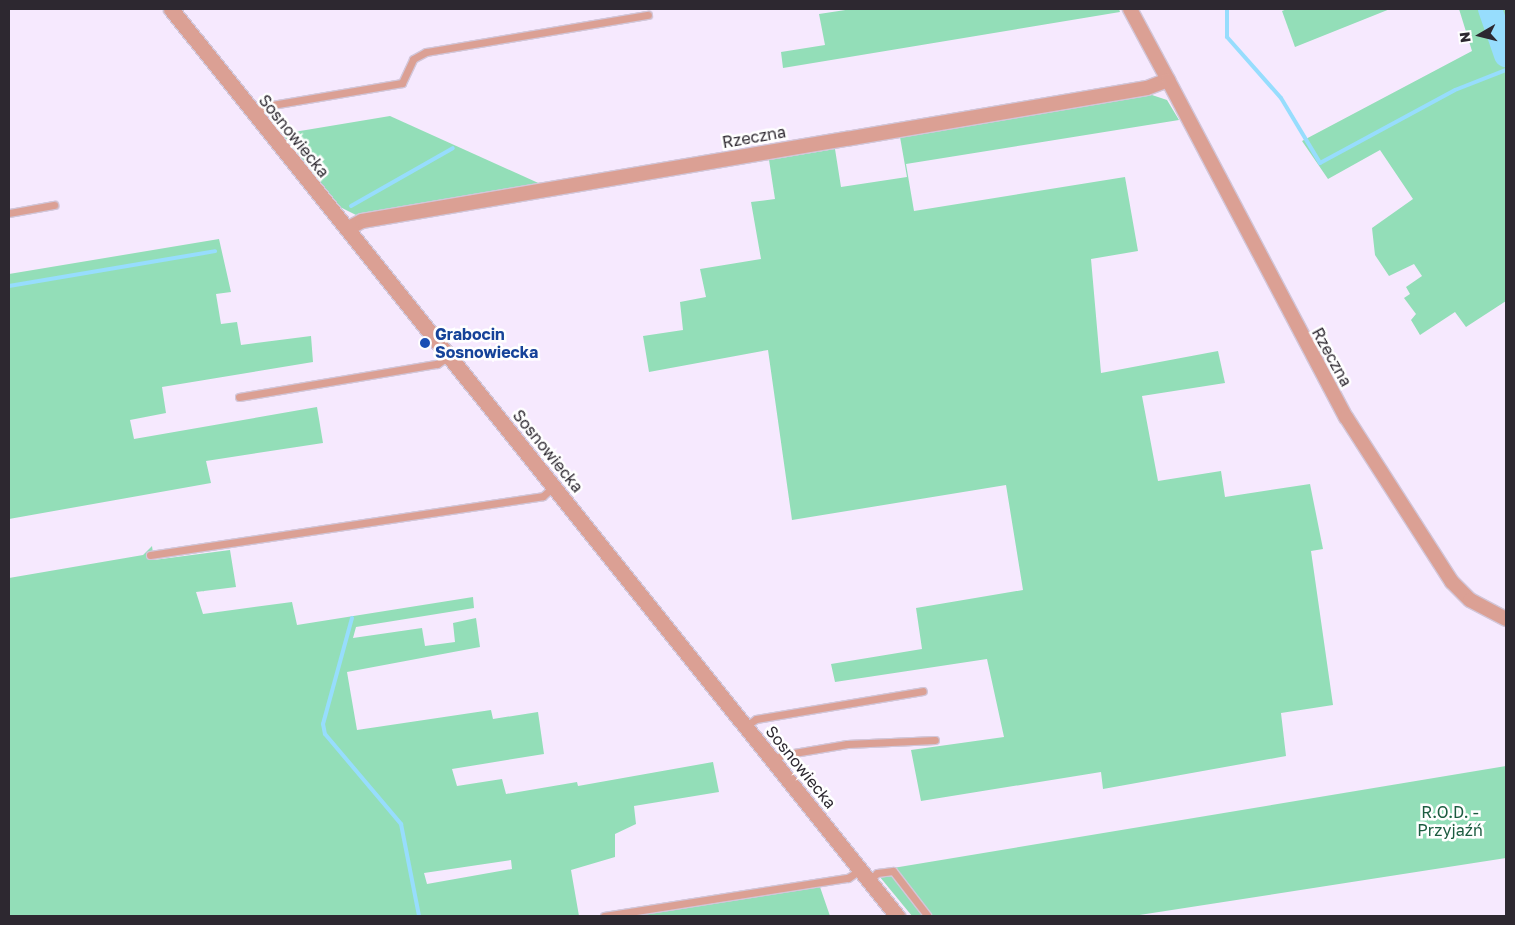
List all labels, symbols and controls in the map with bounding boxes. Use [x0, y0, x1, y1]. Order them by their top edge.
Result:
north arrow [1455, 10, 1505, 60]
text: N [1455, 31, 1474, 44]
street label: Sosnowiecka [255, 91, 333, 181]
street label: Rzeczna [721, 122, 787, 152]
place label: Grabocin Sosnowiecka [435, 324, 538, 362]
street label: Rzeczna [1308, 324, 1356, 390]
marker: Grabocin Sosnowiecka [419, 337, 431, 349]
street label: Sosnowiecka [509, 406, 587, 496]
street label: Sosnowiecka [762, 722, 840, 812]
park label: R.O.D. - Przyjaźń [1417, 802, 1483, 840]

